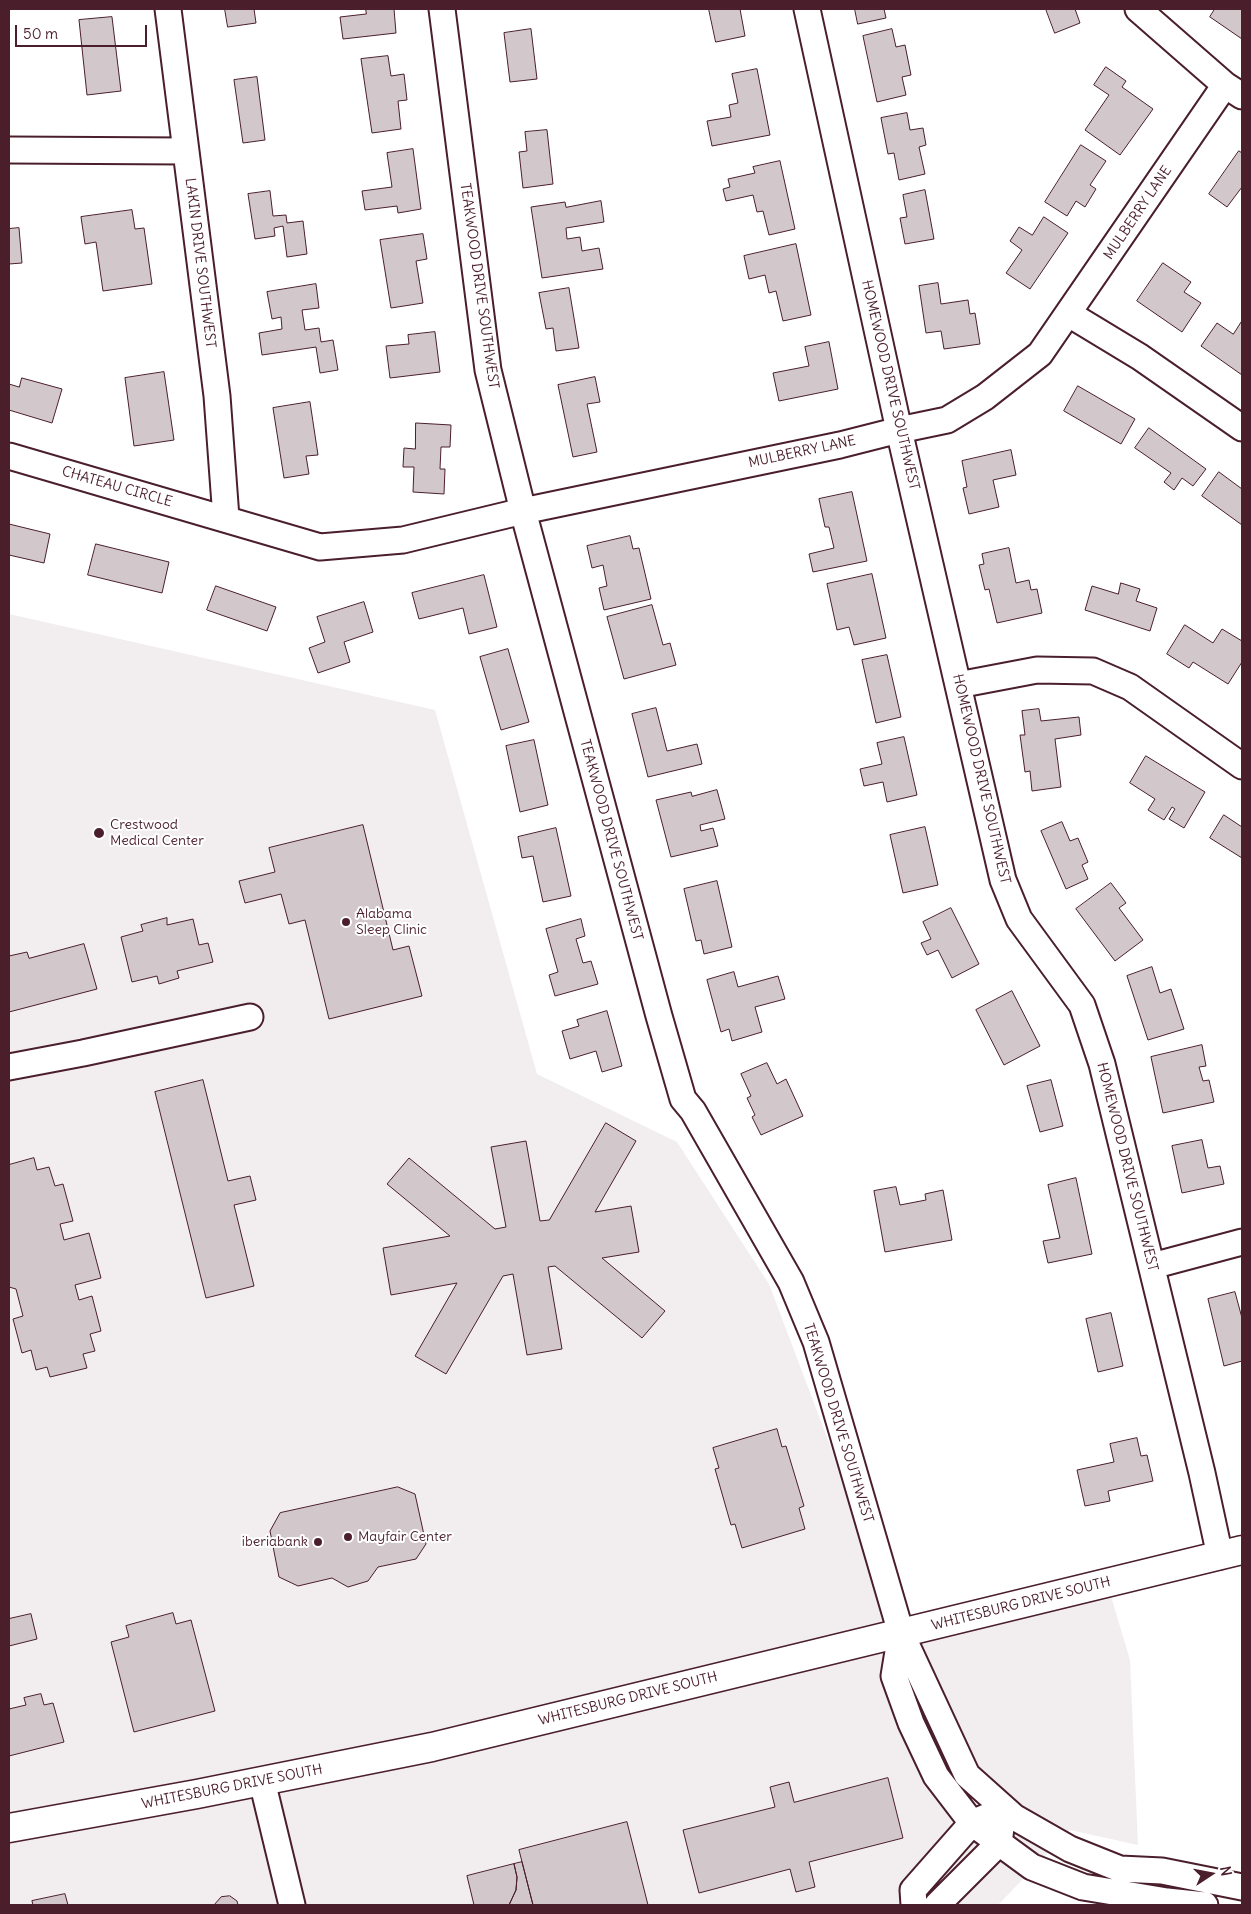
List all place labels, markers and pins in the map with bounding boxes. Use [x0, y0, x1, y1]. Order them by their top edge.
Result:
place label: Crestwood Medical Center [110, 817, 204, 850]
marker: Crestwood Medical Center [92, 826, 106, 840]
place label: Alabama Sleep Clinic [356, 906, 427, 939]
marker: Alabama Sleep Clinic [340, 916, 352, 928]
place label: Mayfair Center [358, 1529, 452, 1545]
marker: Mayfair Center [342, 1531, 354, 1543]
place label: iberiabank [242, 1534, 308, 1550]
marker: iberiabank [312, 1536, 324, 1548]

